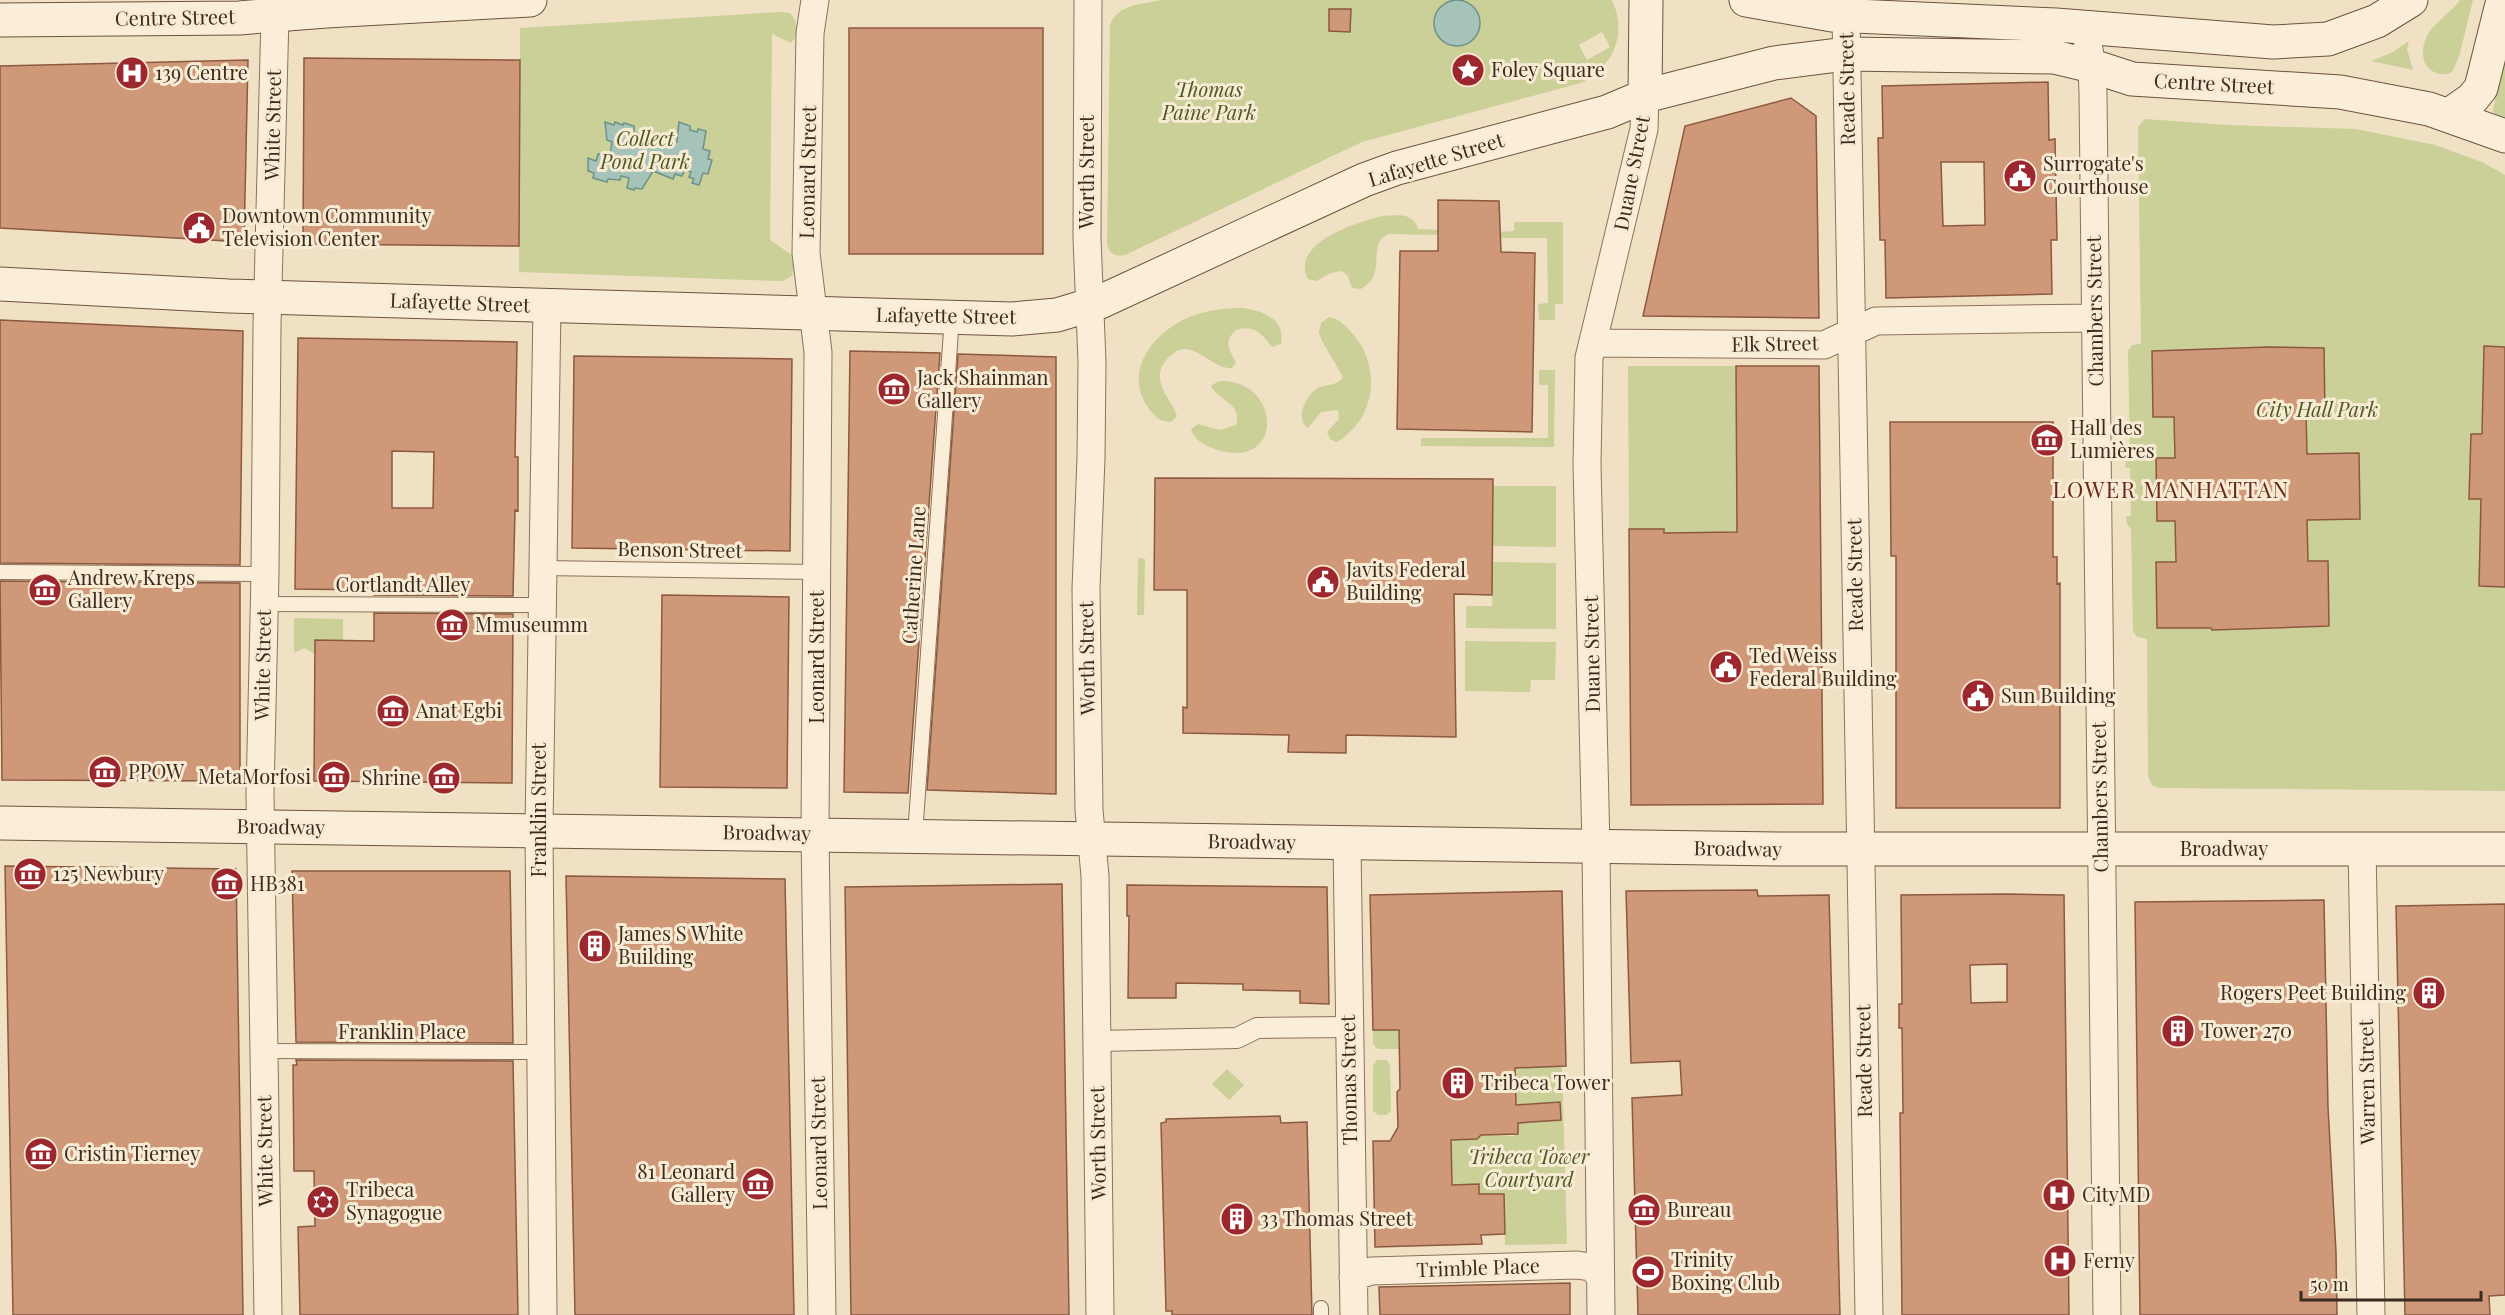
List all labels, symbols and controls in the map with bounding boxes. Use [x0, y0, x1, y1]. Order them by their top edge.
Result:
street label: Centre Street [115, 2, 236, 31]
street label: Reade Street [1831, 31, 1860, 146]
place icon: Foley Square [1450, 52, 1486, 88]
hospital icon: 139 Centre [114, 55, 150, 91]
place label: Foley Square [1491, 55, 1605, 82]
place label: 139 Centre [155, 58, 248, 85]
street label: Centre Street [2153, 66, 2276, 99]
street label: White Street [257, 68, 286, 182]
park label: Thomas Paine Park [1161, 75, 1256, 125]
street label: Leonard Street [792, 104, 821, 239]
street label: Duane Street [1606, 112, 1655, 233]
street label: Worth Street [1072, 114, 1099, 230]
park label: Collect Pond Park [599, 124, 690, 174]
street label: Lafayette Street [1364, 125, 1508, 192]
place label: Surrogate's Courthouse [2043, 149, 2149, 199]
public building icon: Surrogate's Courthouse [2002, 158, 2038, 194]
place label: Downtown Community Television Center [222, 201, 432, 251]
public building icon: Downtown Community Television Center [181, 210, 217, 246]
street label: Chambers Street [2079, 234, 2108, 387]
street label: Lafayette Street [389, 286, 532, 317]
street label: Lafayette Street [876, 300, 1017, 329]
street label: Elk Street [1731, 328, 1820, 357]
place label: Jack Shainman Gallery [916, 363, 1049, 413]
museum icon: Jack Shainman Gallery [876, 371, 912, 407]
park label: City Hall Park [2256, 395, 2378, 422]
place label: Hall des Lumières [2070, 413, 2155, 463]
museum icon: Hall des Lumières [2029, 422, 2065, 458]
district label: LOWER MANHATTAN [2052, 474, 2290, 504]
street label: Catherine Lane [894, 505, 931, 645]
street label: Reade Street [1839, 517, 1868, 632]
street label: Benson Street [617, 534, 744, 563]
place label: Javits Federal Building [1345, 555, 1466, 605]
place label: Andrew Kreps Gallery [67, 563, 195, 613]
public building icon: Javits Federal Building [1305, 564, 1341, 600]
street label: Cortlandt Alley [336, 570, 470, 597]
museum icon: Andrew Kreps Gallery [27, 572, 63, 608]
street label: Leonard Street [802, 589, 829, 724]
street label: Duane Street [1576, 594, 1605, 713]
street label: Worth Street [1071, 600, 1100, 716]
museum icon: Mmuseumm [434, 607, 470, 643]
street label: White Street [247, 608, 276, 722]
place label: Mmuseumm [475, 610, 588, 637]
place label: Ted Weiss Federal Building [1749, 641, 1897, 691]
public building icon: Ted Weiss Federal Building [1708, 649, 1744, 685]
public building icon: Sun Building [1960, 678, 1996, 714]
place label: Sun Building [2001, 681, 2116, 708]
museum icon: Anat Egbi [375, 693, 411, 729]
place label: Anat Egbi [415, 696, 502, 723]
street label: Chambers Street [2084, 720, 2113, 873]
street label: Franklin Street [524, 742, 551, 877]
museum icon: PPOW [87, 754, 123, 790]
place label: PPOW [128, 757, 185, 784]
museum icon: MetaMorfosi [316, 759, 352, 795]
museum icon: Shrine [426, 760, 462, 796]
place label: MetaMorfosi [198, 762, 311, 789]
place label: Shrine [362, 763, 421, 790]
street label: Broadway [236, 811, 326, 840]
street label: Broadway [722, 817, 812, 846]
street label: Broadway [1207, 826, 1297, 855]
street label: Broadway [1693, 833, 1783, 862]
street label: Broadway [2180, 834, 2268, 861]
museum icon: 125 Newbury [12, 856, 48, 892]
place label: 125 Newbury [53, 859, 164, 886]
museum icon: HB381 [209, 866, 245, 902]
place label: HB381 [250, 869, 304, 896]
place label: James S White Building [617, 919, 744, 969]
building icon: James S White Building [577, 928, 613, 964]
building icon: Rogers Peet Building [2411, 975, 2447, 1011]
place label: Rogers Peet Building [2220, 978, 2406, 1005]
street label: Reade Street [1848, 1003, 1877, 1118]
building icon: Tower 270 [2160, 1013, 2196, 1049]
street label: Thomas Street [1333, 1014, 1362, 1145]
place label: Tower 270 [2201, 1016, 2292, 1043]
street label: Franklin Place [338, 1017, 466, 1044]
street label: Warren Street [2351, 1018, 2380, 1146]
building icon: Tribeca Tower [1440, 1065, 1476, 1101]
place label: Tribeca Tower [1481, 1068, 1610, 1095]
street label: Leonard Street [803, 1075, 832, 1210]
street label: Worth Street [1082, 1085, 1111, 1201]
street label: White Street [249, 1094, 278, 1208]
museum icon: Cristin Tierney [23, 1136, 59, 1172]
place label: Cristin Tierney [64, 1139, 200, 1166]
park label: Tribeca Tower Courtyard [1469, 1142, 1591, 1192]
place label: 81 Leonard Gallery [637, 1157, 735, 1207]
museum icon: 81 Leonard Gallery [740, 1166, 776, 1202]
place label: Tribeca Synagogue [346, 1175, 442, 1225]
hospital icon: CityMD [2041, 1177, 2077, 1213]
place label: CityMD [2082, 1180, 2150, 1207]
synagogue icon: Tribeca Synagogue [305, 1184, 341, 1220]
museum icon: Bureau [1626, 1192, 1662, 1228]
place label: Bureau [1667, 1195, 1732, 1222]
building icon: 33 Thomas Street [1219, 1201, 1255, 1237]
place label: 33 Thomas Street [1260, 1204, 1414, 1231]
hospital icon: Ferny [2042, 1243, 2078, 1279]
place label: Trinity Boxing Club [1671, 1245, 1780, 1295]
place label: Ferny [2083, 1246, 2135, 1273]
street label: Trimble Place [1416, 1251, 1540, 1282]
sports icon: Trinity Boxing Club [1630, 1254, 1666, 1290]
scale bar [2301, 1264, 2481, 1302]
text: 50 m [2310, 1272, 2349, 1296]

